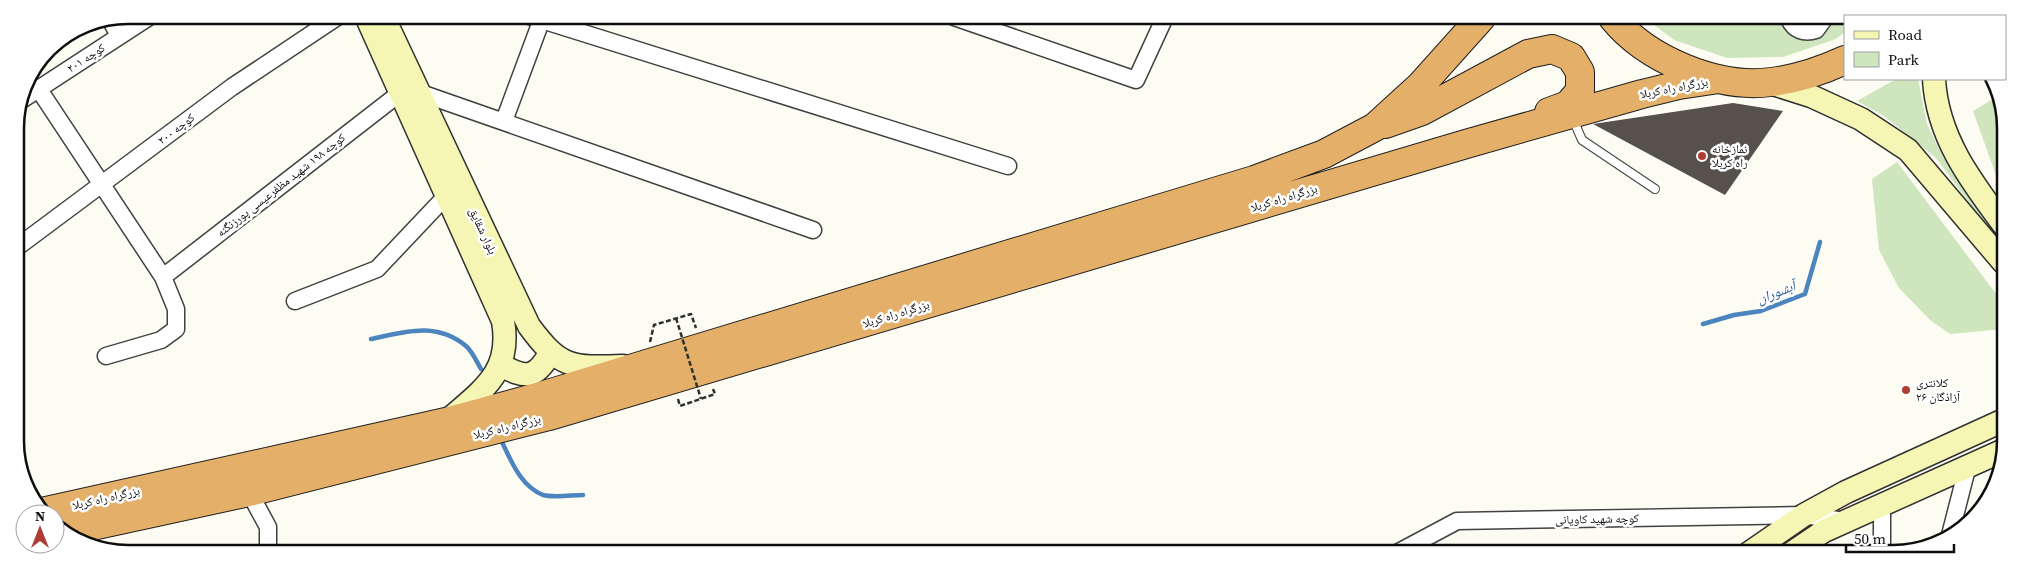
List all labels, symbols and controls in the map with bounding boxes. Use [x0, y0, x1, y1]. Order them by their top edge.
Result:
legend [1844, 15, 2006, 80]
text: Road [1888, 24, 1922, 45]
street label: کوچه ۲۰۱ [64, 40, 108, 76]
text: Park [1888, 49, 1920, 70]
street label: بزرگراه راه کربلا [1639, 74, 1709, 102]
street label: کوچه ۲۰۰ [154, 110, 198, 148]
street label: کوچه ۱۹۸ شهید مظفرعیسی پورزنگنه [213, 130, 349, 240]
place label: نمازخانه راه کربلا [1712, 141, 1748, 171]
marker: نمازخانه راه کربلا [1696, 150, 1708, 162]
street label: بزرگراه راه کربلا [1249, 180, 1319, 216]
street label: بلوار شقایق [465, 205, 501, 257]
water label: آبشوران [1754, 274, 1801, 308]
street label: بزرگراه راه کربلا [861, 296, 931, 332]
place label: کلانتری ۲۶ آزاذگان [1916, 375, 1961, 405]
marker: کلانتری ۲۶ آزاذگان [1900, 384, 1912, 396]
street label: بزرگراه راه کربلا [472, 411, 542, 443]
street label: بزرگراه راه کربلا [71, 482, 141, 514]
north arrow [15, 504, 65, 554]
text: N [35, 506, 45, 526]
street label: کوچه شهید کاویانی [1555, 510, 1639, 528]
scale bar [1846, 522, 1954, 554]
text: 50 m [1854, 528, 1886, 549]

